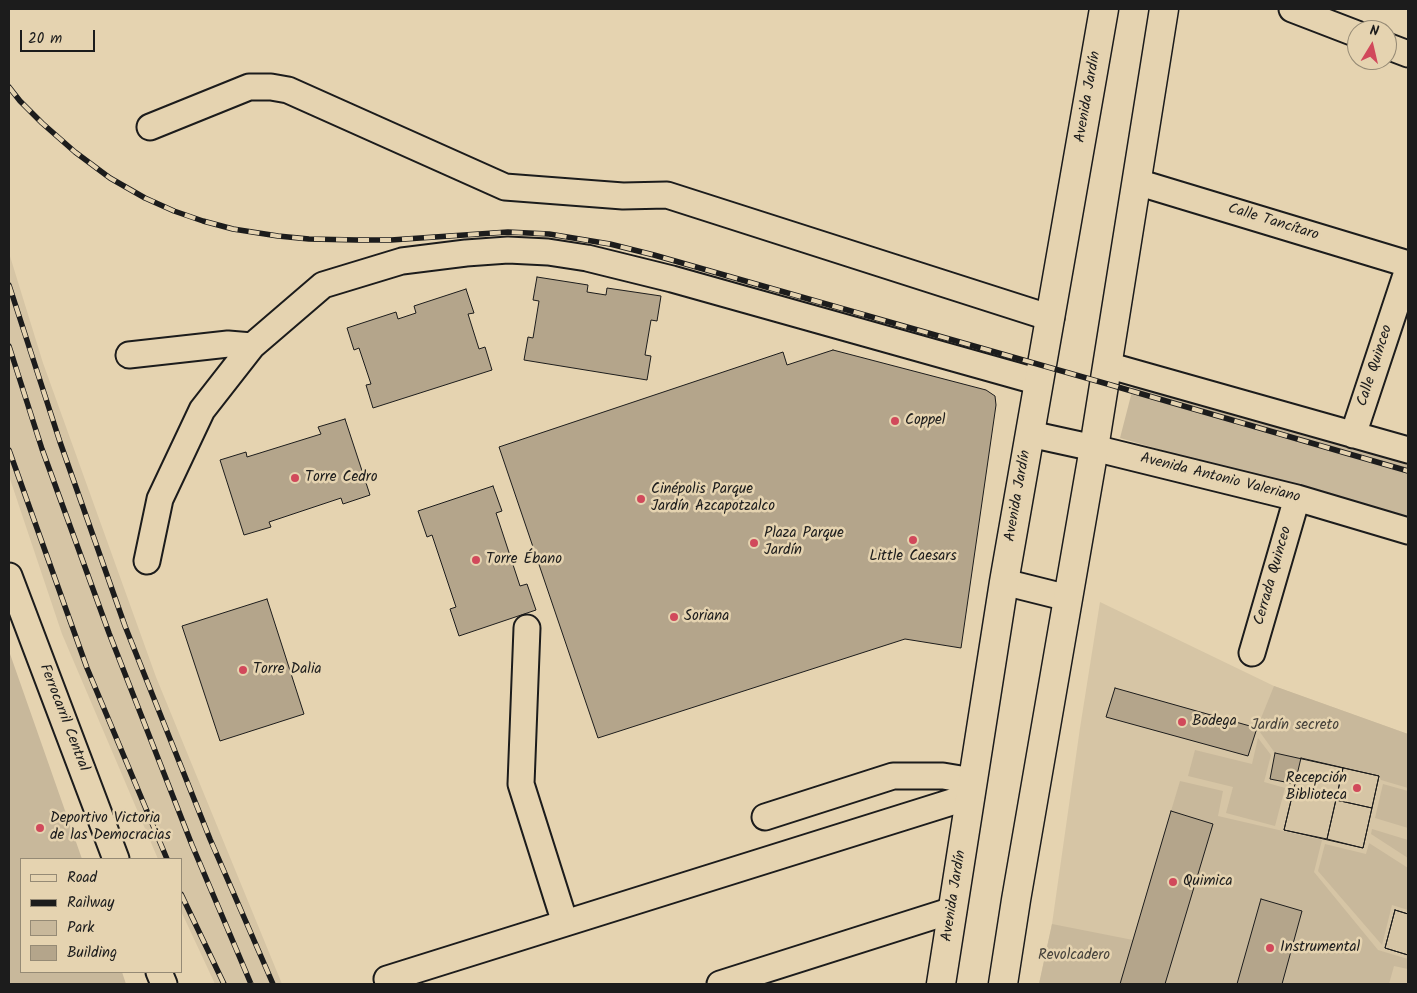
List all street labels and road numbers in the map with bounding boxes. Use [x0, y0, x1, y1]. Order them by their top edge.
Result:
street label: Avenida Jardín [1072, 50, 1106, 144]
street label: Calle Tancítaro [1225, 201, 1321, 245]
street label: Calle Quinceo [1354, 323, 1398, 409]
street label: Avenida Jardín [1002, 449, 1036, 543]
street label: Avenida Antonio Valeriano [1138, 450, 1302, 508]
street label: Cerrada Quinceo [1251, 525, 1297, 627]
street label: Ferrocarril Central [34, 662, 92, 774]
street label: Avenida Jardín [939, 849, 971, 943]

